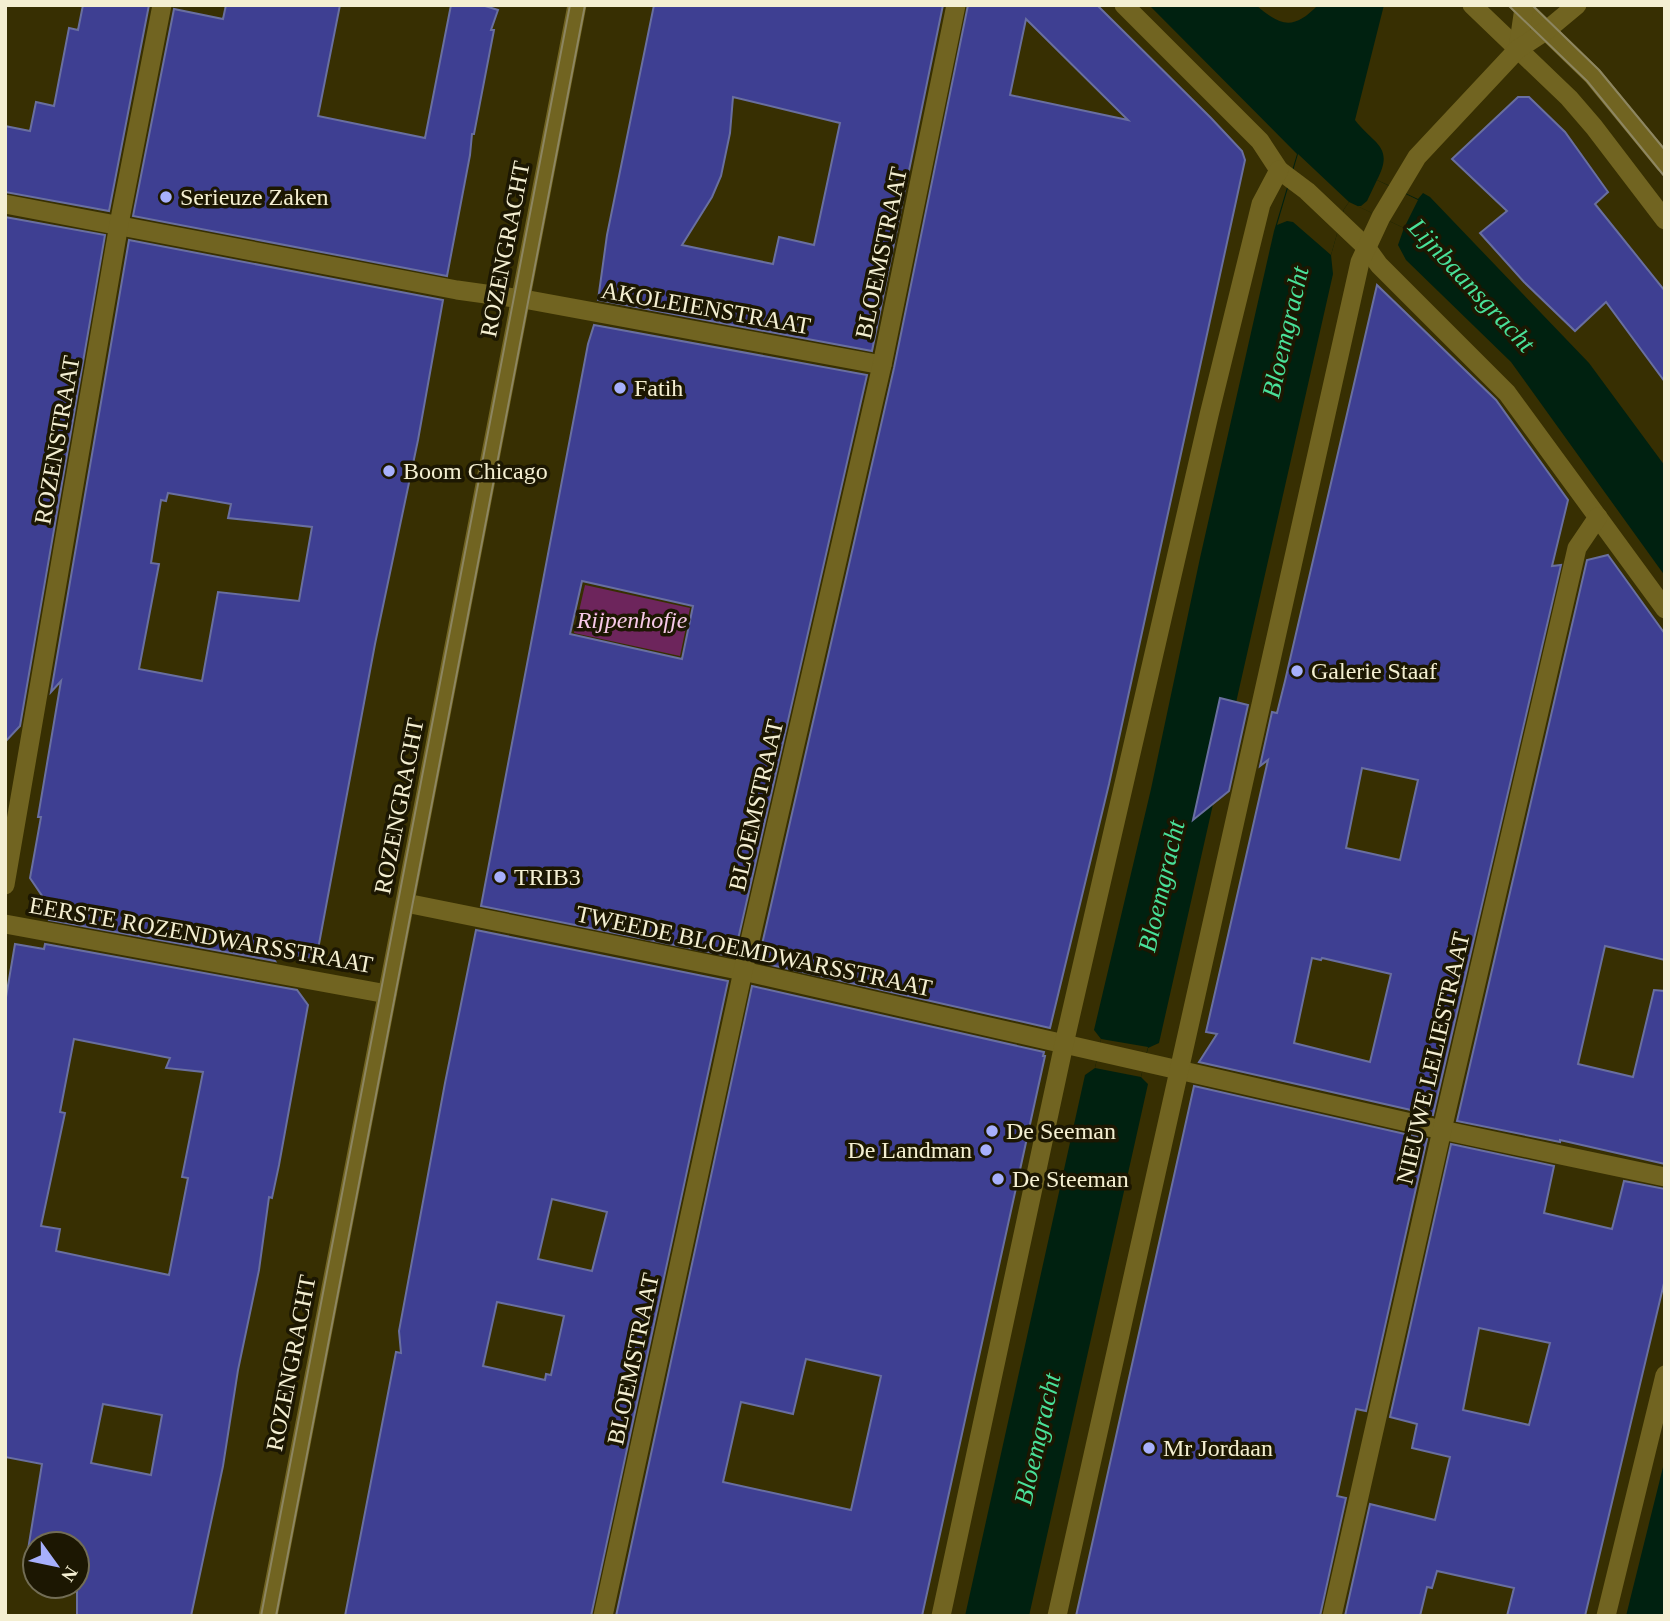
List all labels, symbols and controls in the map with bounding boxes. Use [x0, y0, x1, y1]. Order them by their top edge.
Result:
street label: ROZENGRACHT [475, 158, 535, 339]
street label: BLOEMSTRAAT [850, 165, 912, 341]
place label: Serieuze Zaken [180, 184, 329, 210]
marker: Serieuze Zaken [158, 189, 174, 205]
water label: Lijnbaansgracht [1402, 212, 1541, 359]
water label: Bloemgracht [1256, 263, 1315, 401]
street label: AKOLEIENSTRAAT [599, 277, 813, 339]
street label: ROZENSTRAAT [29, 353, 85, 526]
place label: Fatih [634, 375, 683, 401]
marker: Fatih [612, 380, 628, 396]
place label: Boom Chicago [403, 458, 548, 484]
marker: Boom Chicago [381, 463, 397, 479]
park label: Rijpenhofje [576, 607, 688, 633]
place label: Galerie Staaf [1311, 658, 1437, 684]
marker: Galerie Staaf [1289, 663, 1305, 679]
street label: ROZENGRACHT [369, 715, 429, 896]
street label: BLOEMSTRAAT [724, 717, 788, 893]
water label: Bloemgracht [1132, 817, 1191, 955]
place label: TRIB3 [514, 864, 581, 890]
marker: TRIB3 [492, 869, 508, 885]
street label: EERSTE ROZENDWARSSTRAAT [27, 892, 375, 978]
street label: TWEEDE BLOEMDWARSSTRAAT [574, 901, 935, 1002]
street label: NIEUWE LELIESTRAAT [1391, 929, 1475, 1187]
place label: De Seeman [1006, 1118, 1116, 1144]
marker: De Seeman [984, 1123, 1000, 1139]
place label: De Landman [847, 1137, 972, 1163]
marker: De Landman [978, 1142, 994, 1158]
place label: De Steeman [1012, 1166, 1129, 1192]
marker: De Steeman [990, 1171, 1006, 1187]
street label: BLOEMSTRAAT [602, 1271, 664, 1447]
street label: ROZENGRACHT [261, 1272, 321, 1453]
water label: Bloemgracht [1008, 1370, 1067, 1508]
place label: Mr Jordaan [1163, 1435, 1273, 1461]
marker: Mr Jordaan [1141, 1440, 1157, 1456]
north arrow [21, 1530, 91, 1600]
text: N [57, 1563, 82, 1586]

